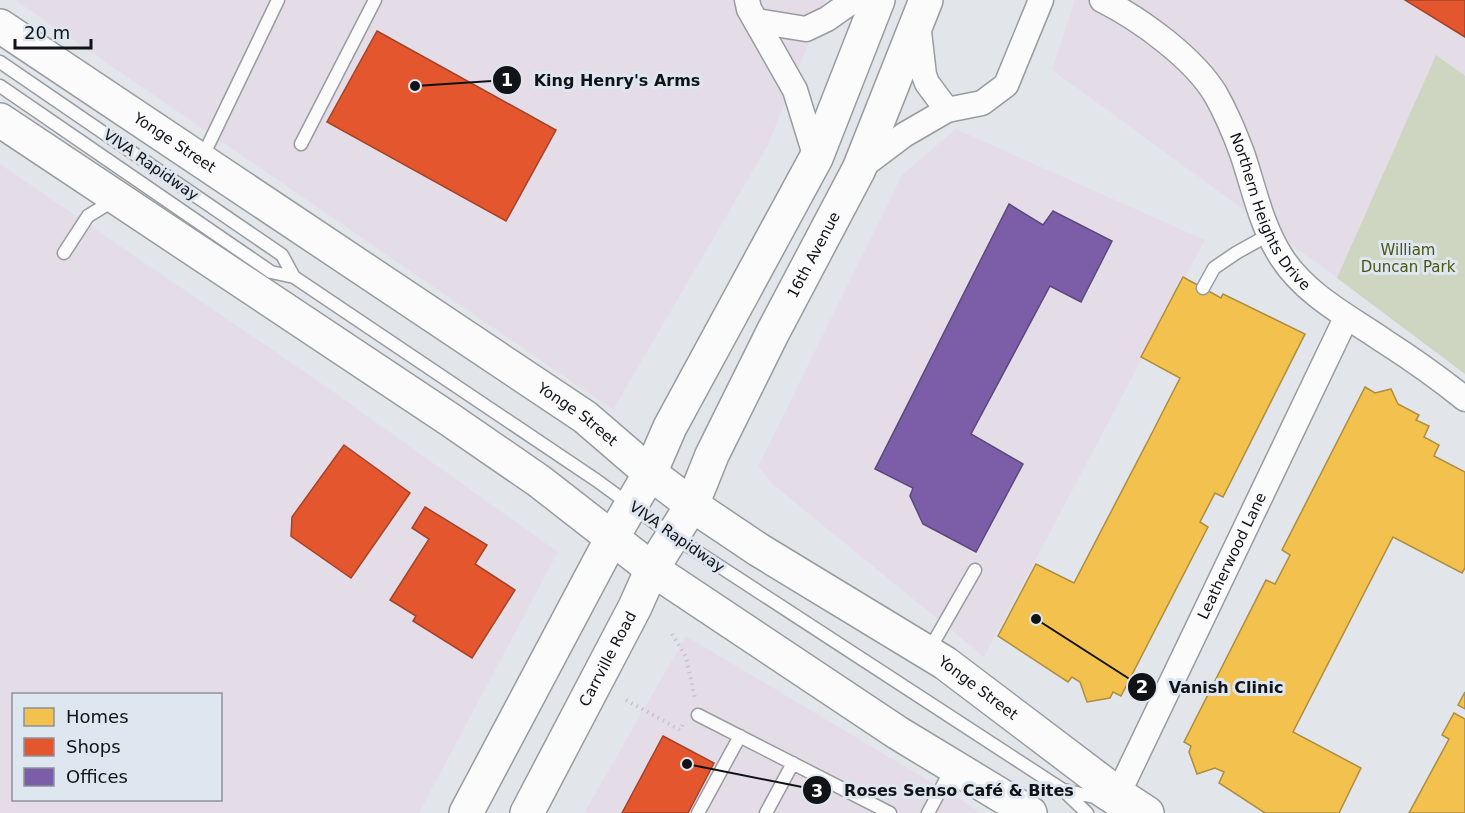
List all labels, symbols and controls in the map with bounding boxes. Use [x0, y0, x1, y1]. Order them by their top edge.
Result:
scale bar [15, 12, 92, 50]
text: 20 m [24, 22, 70, 43]
callout: King Henry's Arms [492, 63, 713, 97]
text: 1 [501, 69, 513, 90]
text: King Henry's Arms [534, 71, 700, 90]
street label: Yonge Street [129, 108, 219, 177]
street label: VIVA Rapidway [100, 126, 202, 205]
street label: Northern Heights Drive [1226, 130, 1314, 294]
street label: 16th Avenue [784, 209, 844, 301]
park label: William Duncan Park [1361, 241, 1456, 276]
street label: Yonge Street [533, 378, 621, 450]
street label: Leatherwood Lane [1194, 490, 1270, 622]
street label: VIVA Rapidway [626, 498, 728, 577]
street label: Carrville Road [575, 608, 640, 710]
street label: Yonge Street [934, 652, 1021, 724]
callout: Vanish Clinic [1127, 670, 1296, 704]
text: 2 [1136, 676, 1148, 697]
text: Vanish Clinic [1169, 678, 1283, 697]
legend [12, 693, 222, 801]
text: Homes [66, 706, 129, 727]
text: Shops [66, 736, 121, 757]
text: Offices [66, 766, 128, 787]
callout: Roses Senso Café & Bites [802, 773, 1086, 807]
text: 3 [811, 780, 823, 801]
text: Roses Senso Café & Bites [844, 781, 1074, 800]

